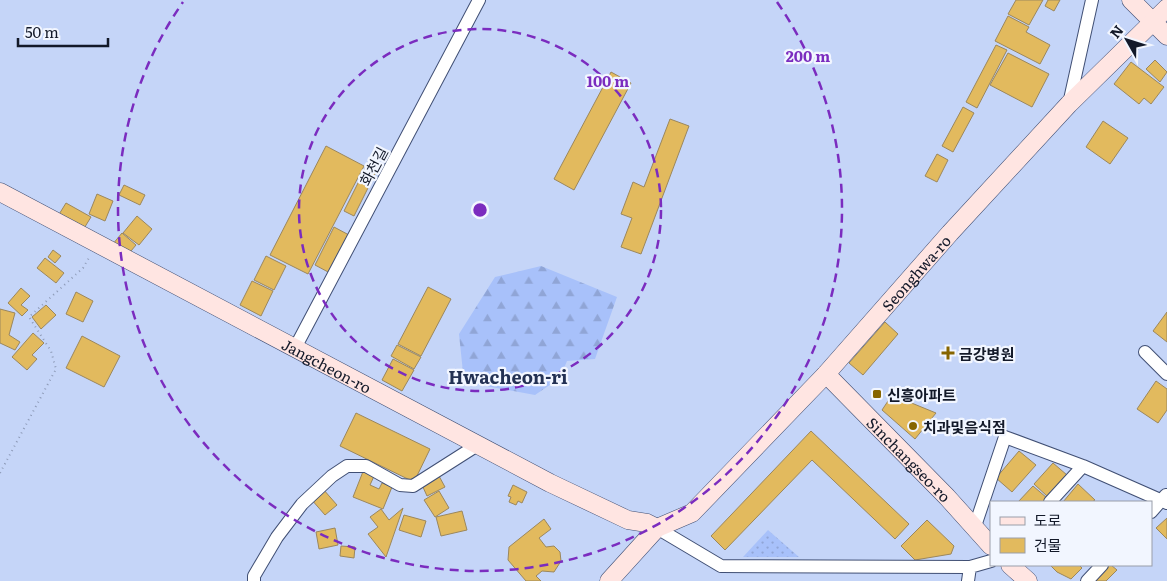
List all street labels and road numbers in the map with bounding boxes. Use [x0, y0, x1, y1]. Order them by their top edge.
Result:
street label: 화천길 [353, 142, 393, 190]
street label: Seonghwa-ro [875, 229, 955, 316]
street label: Jangcheon-ro [278, 332, 376, 398]
street label: Sinchangseo-ro [862, 411, 957, 507]

